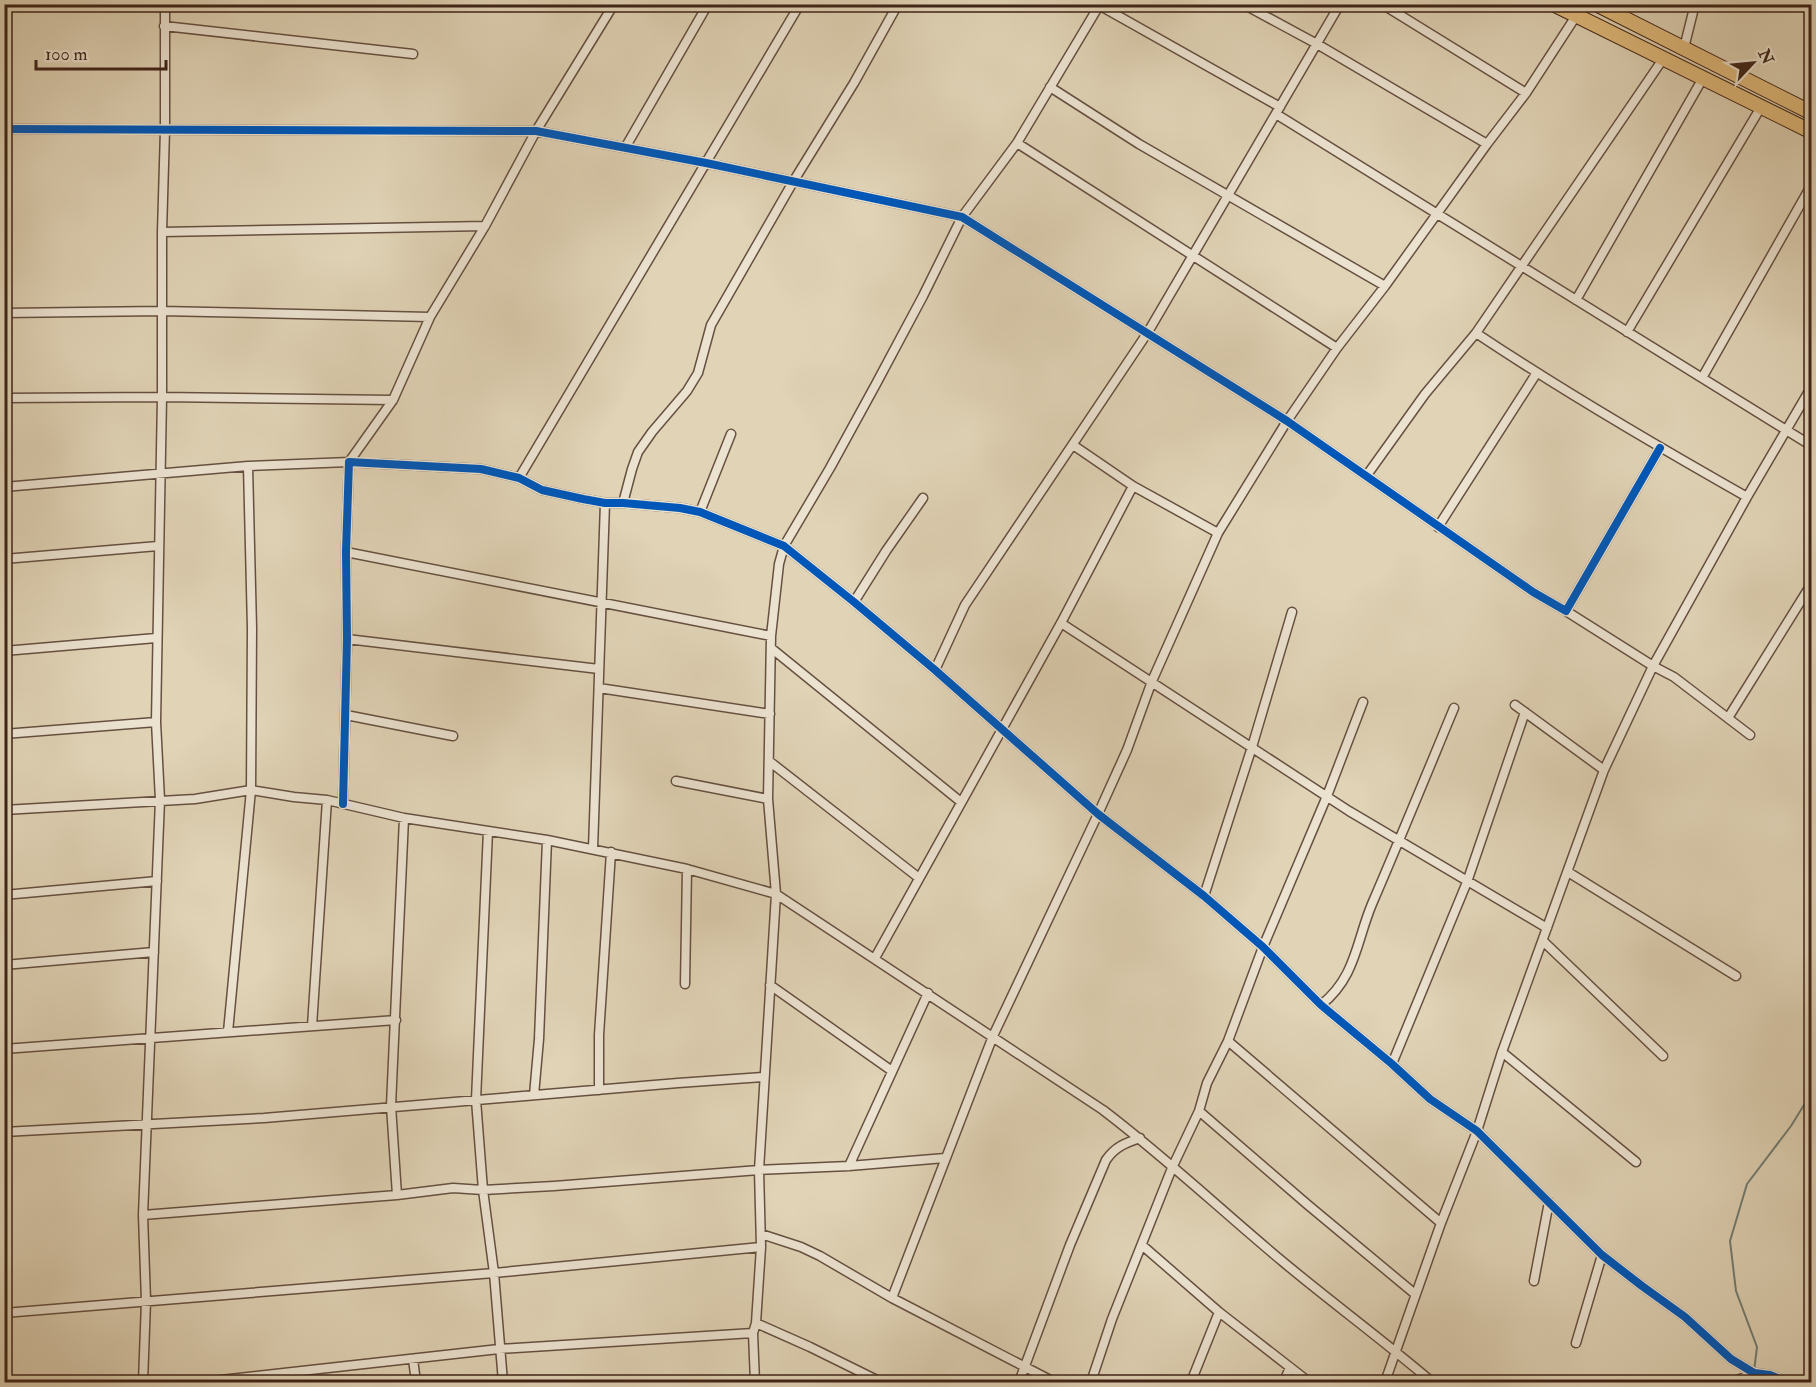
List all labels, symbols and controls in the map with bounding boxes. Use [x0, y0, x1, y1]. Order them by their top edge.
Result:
scale bar [36, 33, 166, 71]
north arrow [1723, 33, 1783, 93]
text: 100 m [45, 43, 88, 66]
text: N [1753, 45, 1778, 68]

